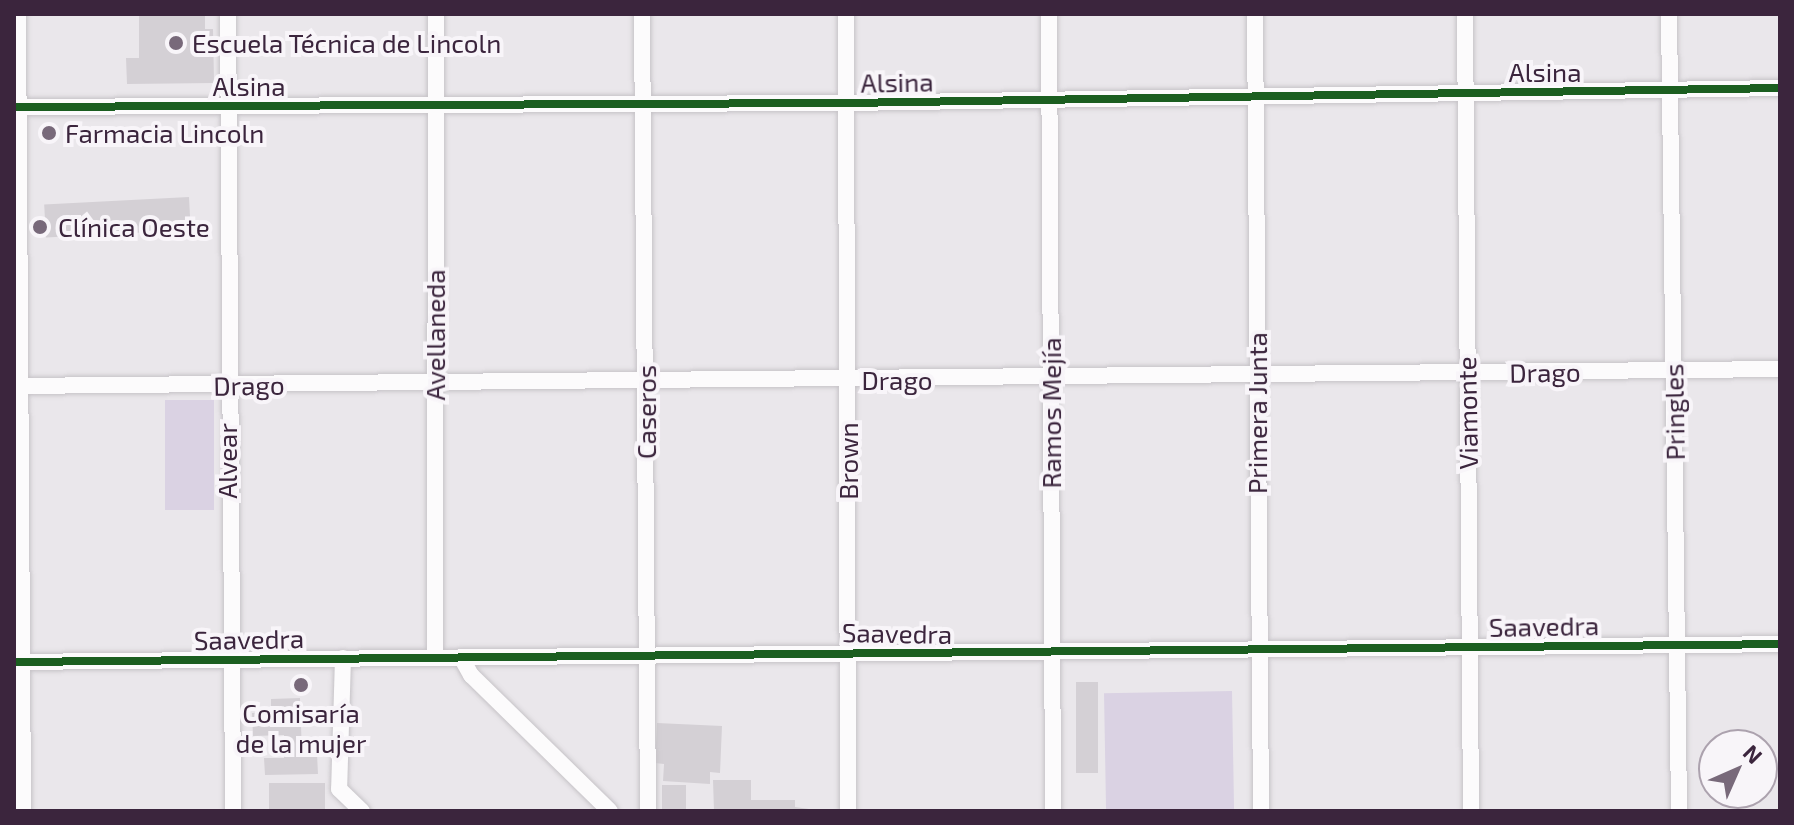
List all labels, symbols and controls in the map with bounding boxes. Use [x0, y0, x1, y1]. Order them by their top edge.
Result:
place label: Escuela Técnica de Lincoln [192, 27, 502, 59]
marker: Escuela Técnica de Lincoln [167, 34, 185, 52]
street label: Alsina [1509, 56, 1581, 88]
street label: Alsina [860, 66, 934, 98]
street label: Alsina [213, 70, 285, 102]
place label: Farmacia Lincoln [65, 117, 264, 149]
marker: Farmacia Lincoln [40, 124, 58, 142]
place label: Clínica Oeste [58, 211, 210, 243]
marker: Clínica Oeste [29, 216, 51, 238]
street label: Avellaneda [419, 269, 451, 401]
street label: Primera Junta [1241, 332, 1273, 494]
street label: Ramos Mejía [1035, 338, 1067, 488]
street label: Viamonte [1450, 356, 1484, 470]
street label: Drago [1509, 356, 1581, 388]
street label: Pringles [1658, 363, 1690, 461]
street label: Drago [861, 364, 933, 396]
street label: Caseros [630, 365, 662, 459]
street label: Drago [213, 369, 285, 401]
street label: Brown [832, 422, 864, 500]
street label: Alvear [211, 423, 243, 499]
street label: Saavedra [1489, 609, 1599, 643]
street label: Saavedra [842, 616, 952, 650]
street label: Saavedra [194, 622, 304, 656]
marker: Comisaría de la mujer [292, 676, 310, 694]
place label: Comisaría de la mujer [236, 697, 366, 758]
north arrow [1698, 729, 1778, 809]
text: N [1739, 739, 1768, 768]

